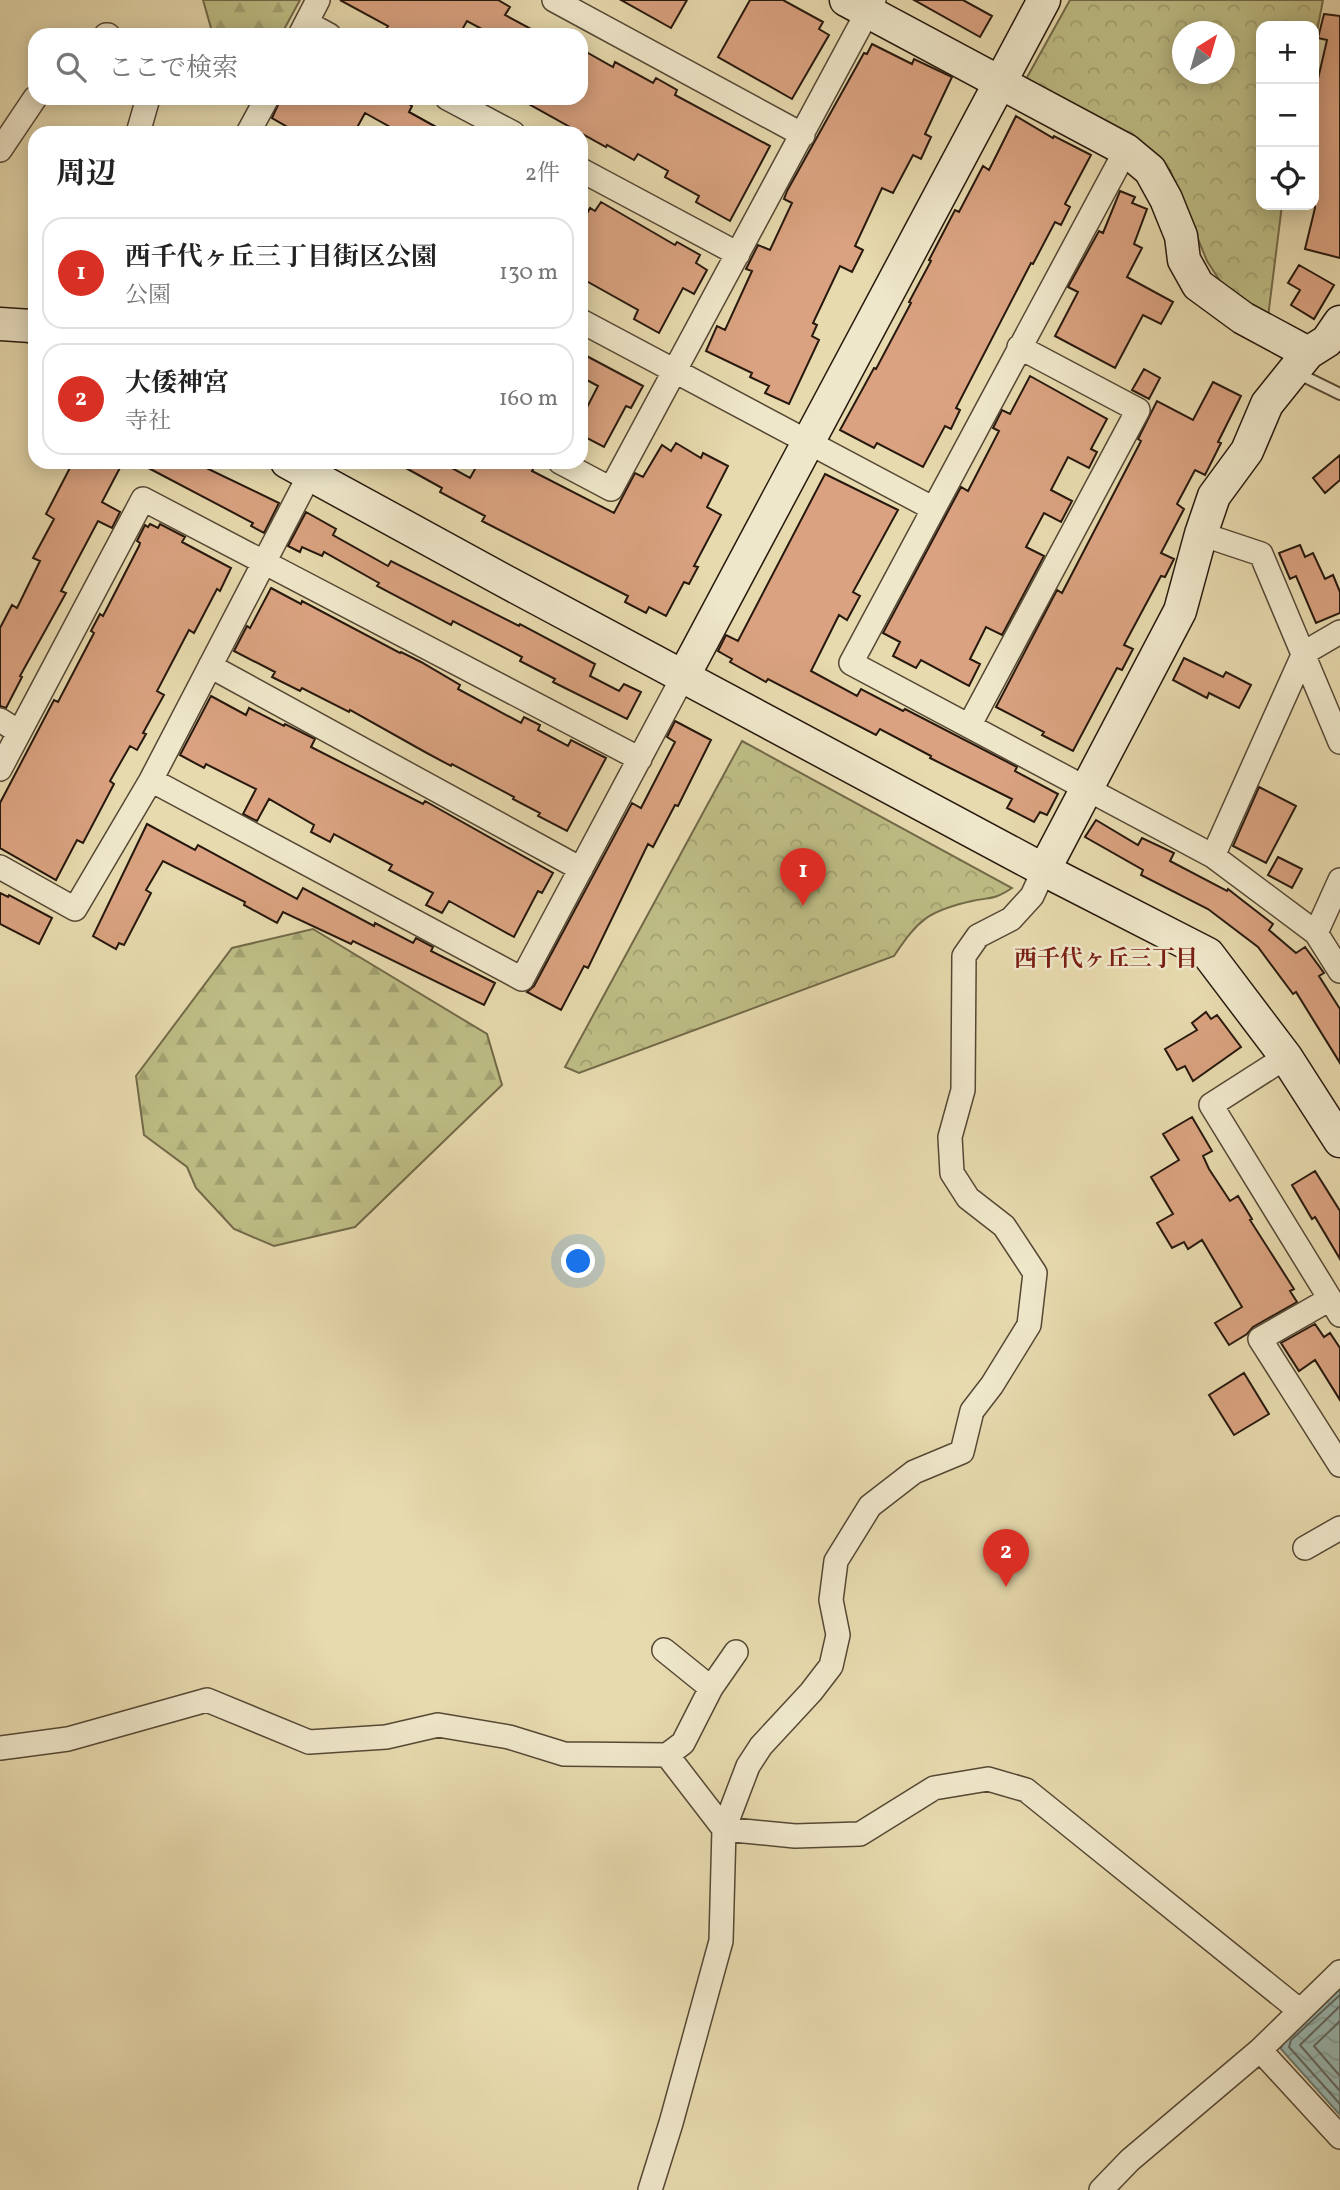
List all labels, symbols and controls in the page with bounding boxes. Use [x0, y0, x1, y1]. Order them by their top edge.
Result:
north arrow [1172, 21, 1235, 84]
map controls [1256, 21, 1319, 210]
button: + [1256, 21, 1319, 84]
search box [28, 28, 588, 105]
icon: search [52, 48, 90, 86]
text: ここで検索 [108, 51, 238, 87]
button: − [1256, 84, 1319, 147]
button: locate [1256, 147, 1319, 210]
text: 周辺 [56, 154, 116, 196]
text: 2件 [525, 158, 560, 190]
text: 西千代ヶ丘三丁目街区公園 [125, 240, 437, 276]
text: 1 [76, 257, 86, 289]
text: 130 m [499, 257, 558, 289]
text: 公園 [125, 280, 171, 312]
text: 大倭神宮 [125, 366, 229, 402]
text: 2 [75, 383, 87, 415]
text: 160 m [499, 383, 558, 415]
text: 寺社 [125, 406, 171, 438]
pin: 1 [780, 848, 826, 906]
district label: 西千代ヶ丘三丁目 [1014, 944, 1198, 976]
your location [561, 1244, 595, 1278]
pin: 2 [983, 1529, 1029, 1587]

